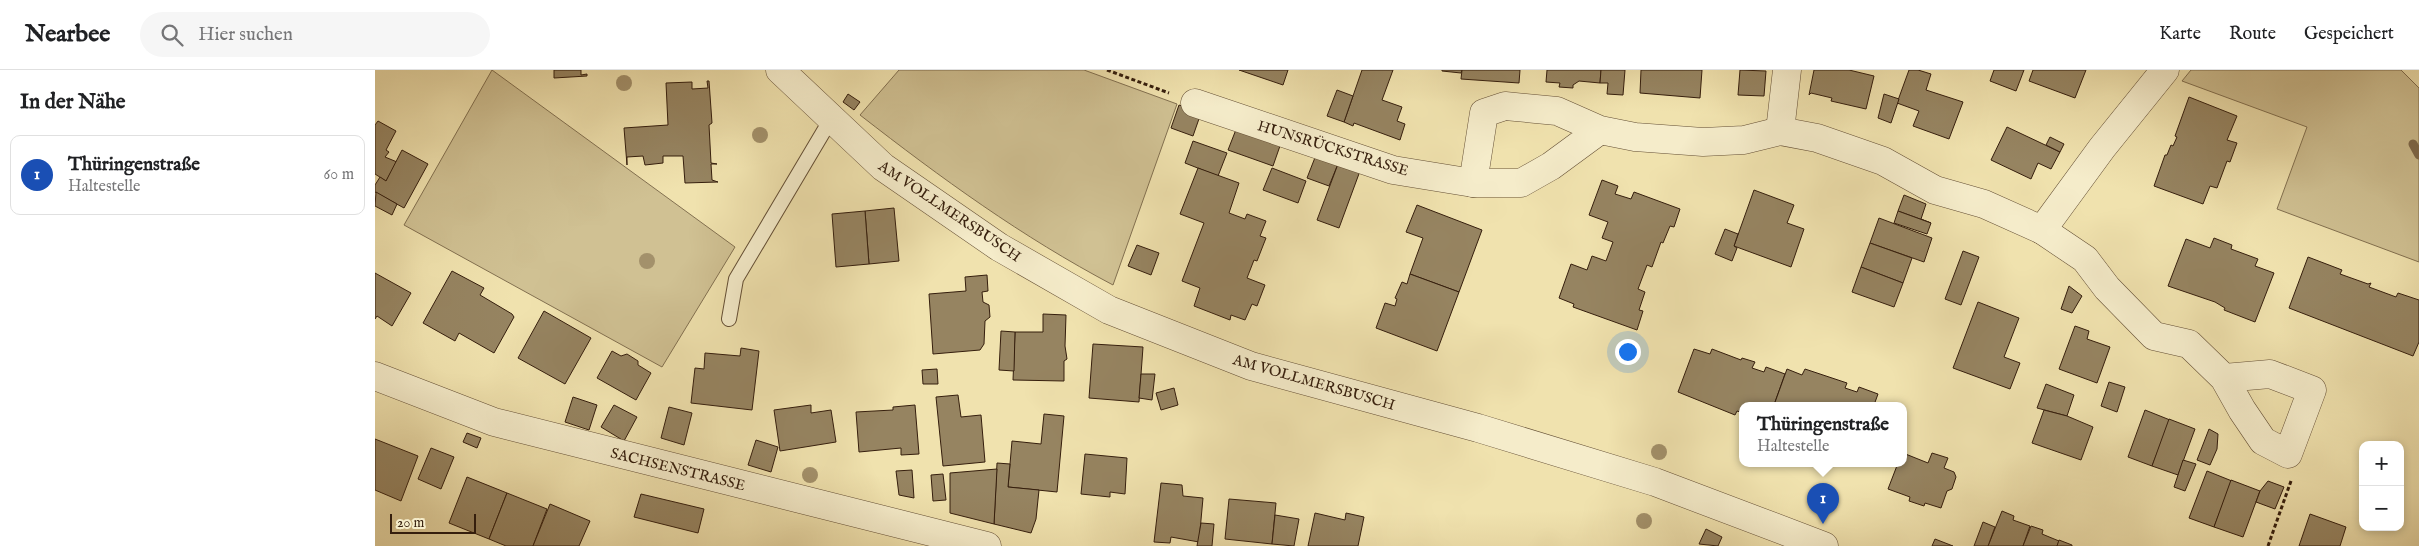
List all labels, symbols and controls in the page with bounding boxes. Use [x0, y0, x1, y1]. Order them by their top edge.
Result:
search box [140, 12, 490, 57]
text: Nearbee [25, 19, 110, 50]
icon: search [158, 21, 186, 49]
text: Hier suchen [198, 23, 293, 47]
text: Karte [2159, 23, 2201, 46]
text: Route [2229, 23, 2276, 46]
text: Gespeichert [2304, 23, 2394, 46]
text: In der Nähe [20, 89, 126, 116]
street label: HUNSRÜCKSTRASSE [1255, 116, 1411, 181]
text: Thüringenstraße [68, 153, 200, 177]
street label: AM VOLLMERSBUSCH [874, 156, 1025, 266]
text: 1 [34, 165, 40, 185]
text: 60 m [324, 165, 354, 185]
text: Haltestelle [68, 177, 140, 197]
your location [1615, 339, 1641, 365]
street label: AM VOLLMERSBUSCH [1230, 350, 1397, 415]
popup [1739, 402, 1907, 467]
text: Thüringenstraße [1757, 413, 1889, 437]
text: Haltestelle [1757, 437, 1829, 457]
map controls [2359, 441, 2404, 531]
button: + [2359, 441, 2404, 486]
street label: SACHSENSTRASSE [609, 444, 747, 495]
pin: 1 [1807, 483, 1839, 524]
button: − [2359, 486, 2404, 531]
scale bar [390, 511, 476, 534]
text: 20 m [397, 514, 424, 532]

